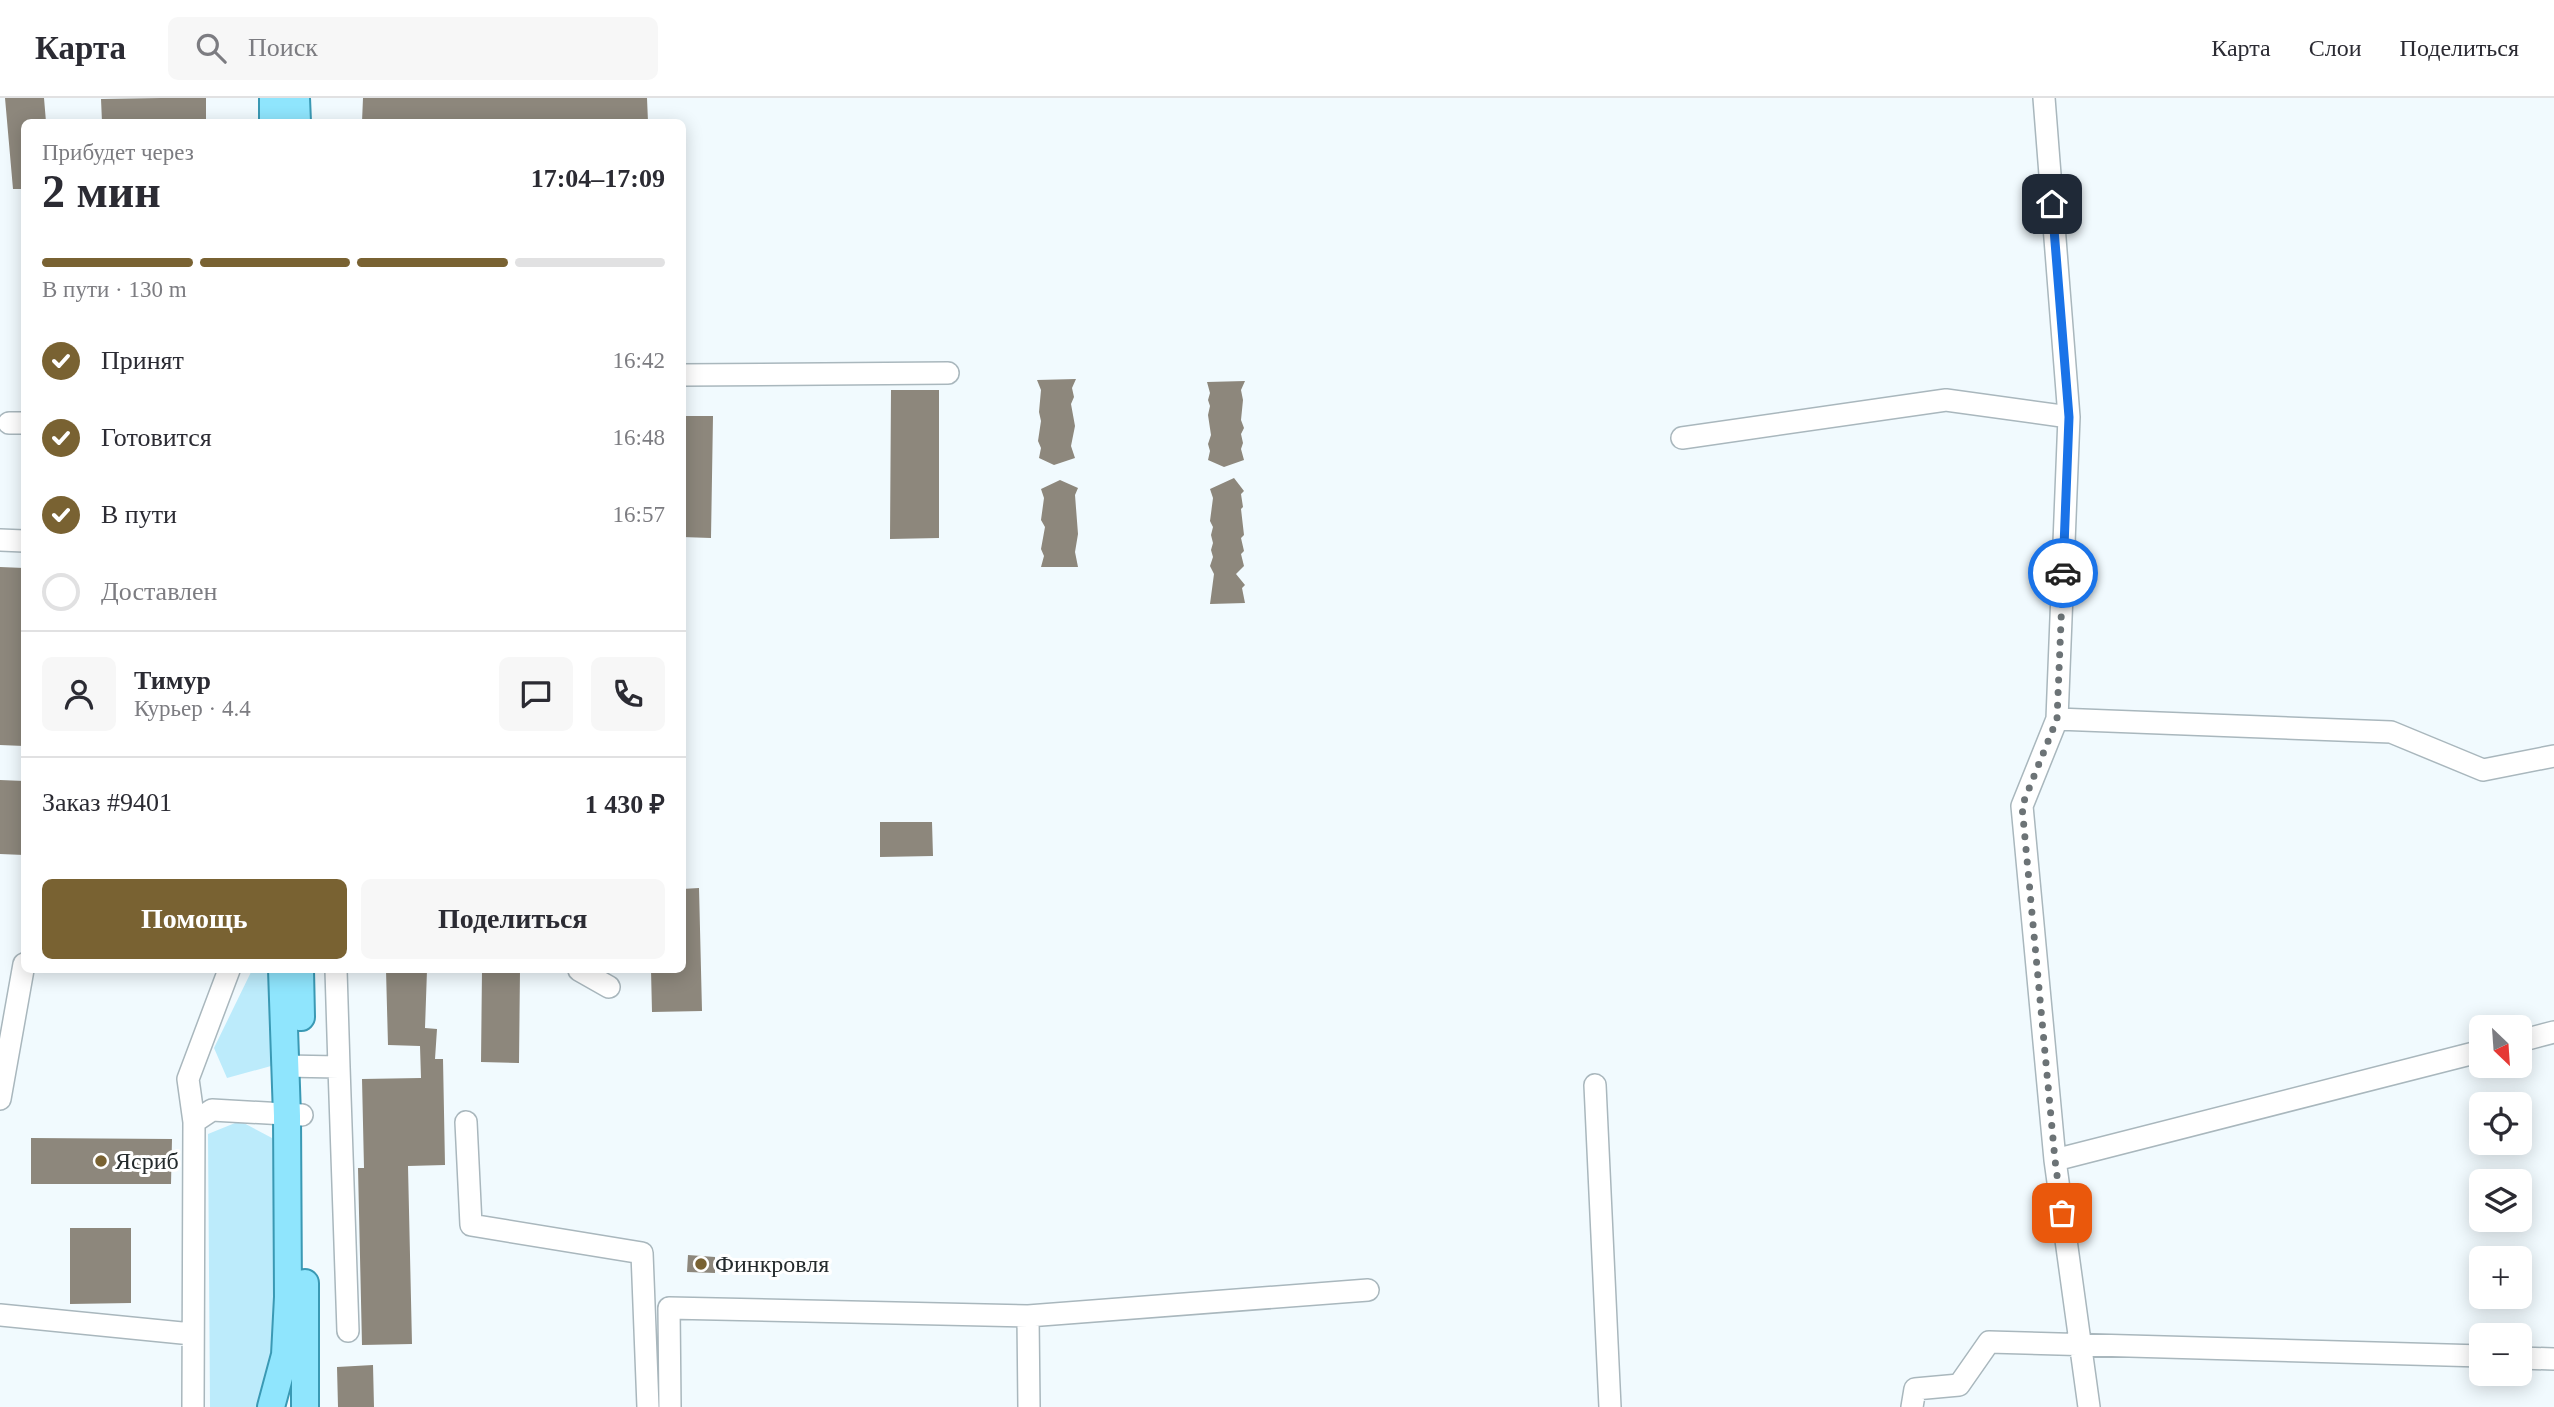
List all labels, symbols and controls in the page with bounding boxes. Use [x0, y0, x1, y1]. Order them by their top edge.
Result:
search box [168, 17, 658, 80]
icon: search [192, 29, 230, 67]
text: Карта [35, 30, 126, 66]
text: Поиск [248, 33, 318, 62]
text: Карта [2211, 35, 2271, 61]
text: Слои [2309, 35, 2362, 61]
text: Поделиться [2400, 35, 2519, 61]
text: Прибудет через [42, 140, 194, 165]
text: 17:04–17:09 [531, 164, 665, 193]
text: 2 мин [42, 166, 161, 217]
pin [2022, 174, 2082, 234]
icon: home [2033, 185, 2071, 223]
text: В пути · 130 m [42, 277, 187, 302]
icon: check [42, 342, 80, 380]
text: Принят [101, 346, 184, 375]
text: 16:42 [613, 348, 665, 373]
icon: check [42, 419, 80, 457]
text: Готовится [101, 423, 212, 452]
text: 16:48 [613, 425, 665, 450]
icon: check [42, 496, 80, 534]
text: В пути [101, 500, 177, 529]
text: 16:57 [613, 502, 665, 527]
courier [2028, 538, 2098, 608]
icon: car [2044, 554, 2082, 592]
text: Доставлен [101, 577, 218, 606]
button: person [42, 657, 116, 731]
button: chat [499, 657, 573, 731]
button: phone [591, 657, 665, 731]
text: Тимур [134, 666, 211, 695]
text: Курьер · 4.4 [134, 696, 251, 721]
text: Заказ #9401 [42, 788, 172, 817]
text: 1 430 ₽ [585, 790, 665, 819]
button: Помощь [42, 879, 347, 959]
button: Поделиться [361, 879, 665, 959]
north arrow [2469, 1015, 2532, 1078]
map controls [2469, 1015, 2532, 1386]
button: locate [2469, 1092, 2532, 1155]
place label: Ясриб [115, 1148, 179, 1174]
marker: Ясриб [93, 1153, 109, 1169]
button: layers [2469, 1169, 2532, 1232]
pin [2032, 1183, 2092, 1243]
icon: bag [2043, 1194, 2081, 1232]
button: + [2469, 1246, 2532, 1309]
place label: Финкровля [715, 1251, 829, 1277]
marker: Финкровля [693, 1256, 709, 1272]
button: − [2469, 1323, 2532, 1386]

